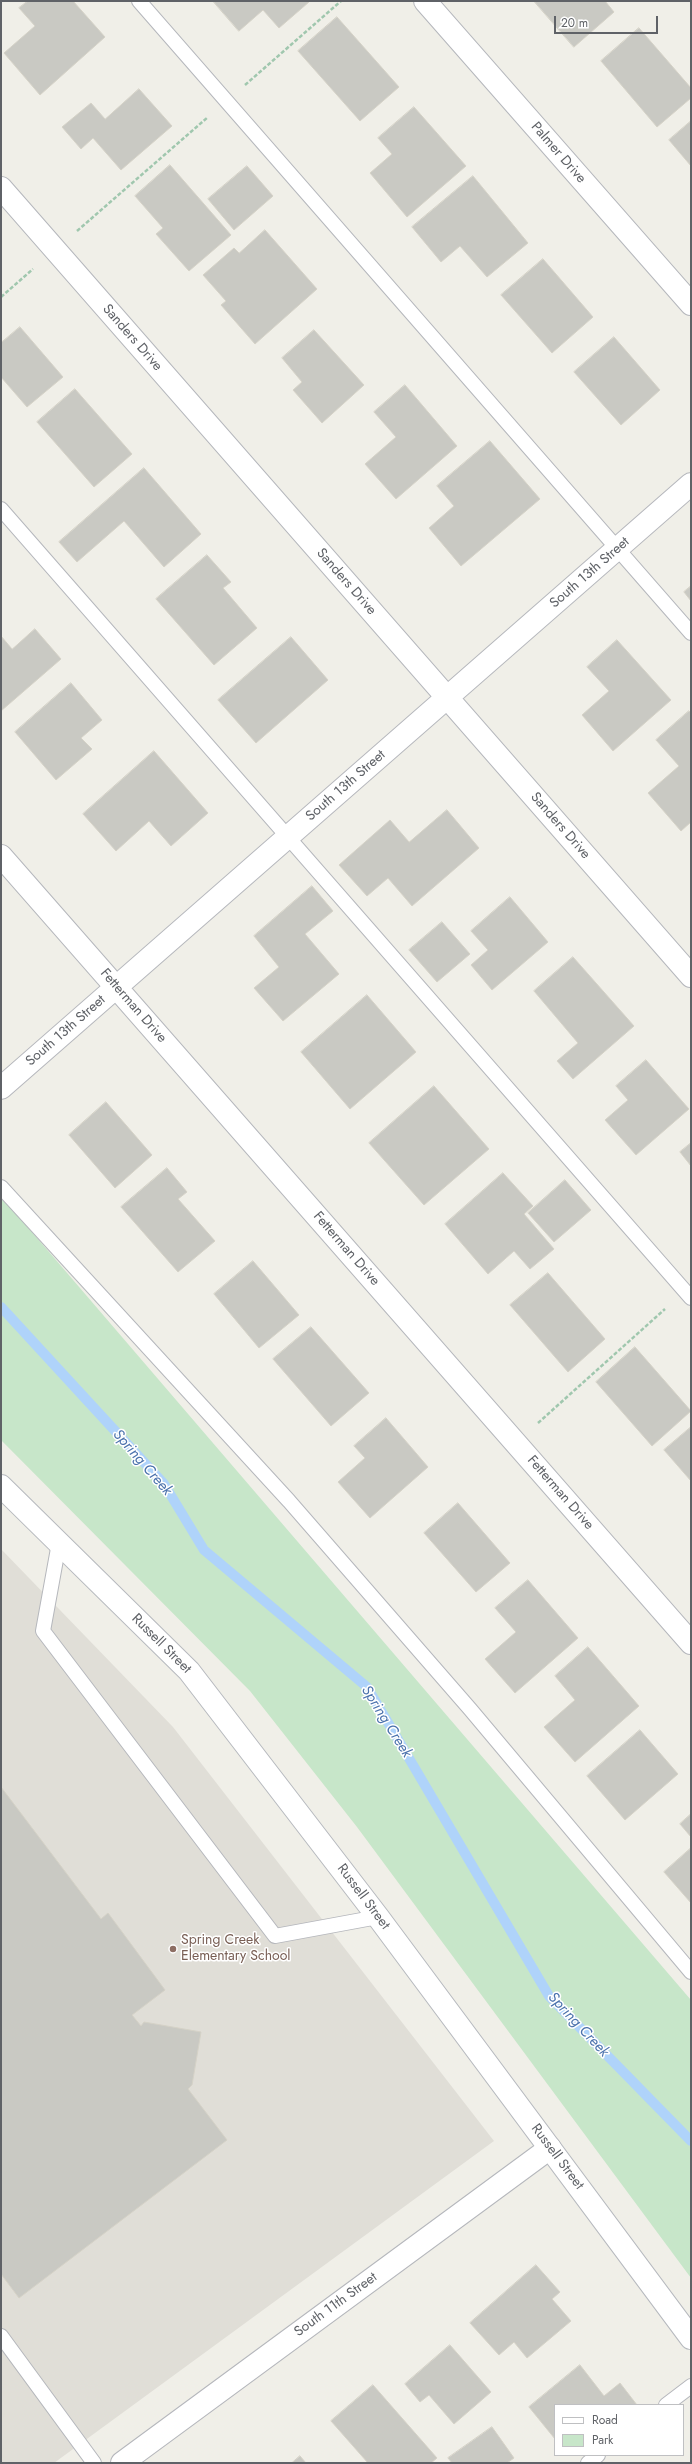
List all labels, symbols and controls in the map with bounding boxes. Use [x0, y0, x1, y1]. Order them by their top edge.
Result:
scale bar [556, 8, 660, 34]
text: 20 m [561, 14, 588, 32]
street label: Palmer Drive [527, 119, 589, 187]
street label: Sanders Drive [99, 301, 165, 375]
street label: South 13th Street [547, 534, 633, 612]
street label: Sanders Drive [313, 545, 379, 619]
street label: South 13th Street [303, 747, 389, 825]
street label: Sanders Drive [527, 789, 593, 863]
street label: Fetterman Drive [96, 965, 170, 1047]
street label: South 13th Street [23, 992, 109, 1070]
street label: Fetterman Drive [309, 1208, 383, 1290]
water label: Spring Creek [108, 1426, 176, 1500]
street label: Fetterman Drive [523, 1452, 597, 1534]
street label: Russell Street [128, 1611, 194, 1677]
water label: Spring Creek [357, 1683, 415, 1761]
street label: Russell Street [333, 1861, 393, 1933]
place label: Spring Creek Elementary School [181, 1933, 291, 1966]
marker: Spring Creek Elementary School [168, 1944, 178, 1954]
water label: Spring Creek [544, 1989, 612, 2061]
street label: Russell Street [527, 2121, 587, 2193]
street label: South 11th Street [291, 2269, 381, 2341]
legend [554, 2404, 684, 2456]
text: Road [592, 2411, 618, 2429]
text: Park [592, 2431, 613, 2449]

